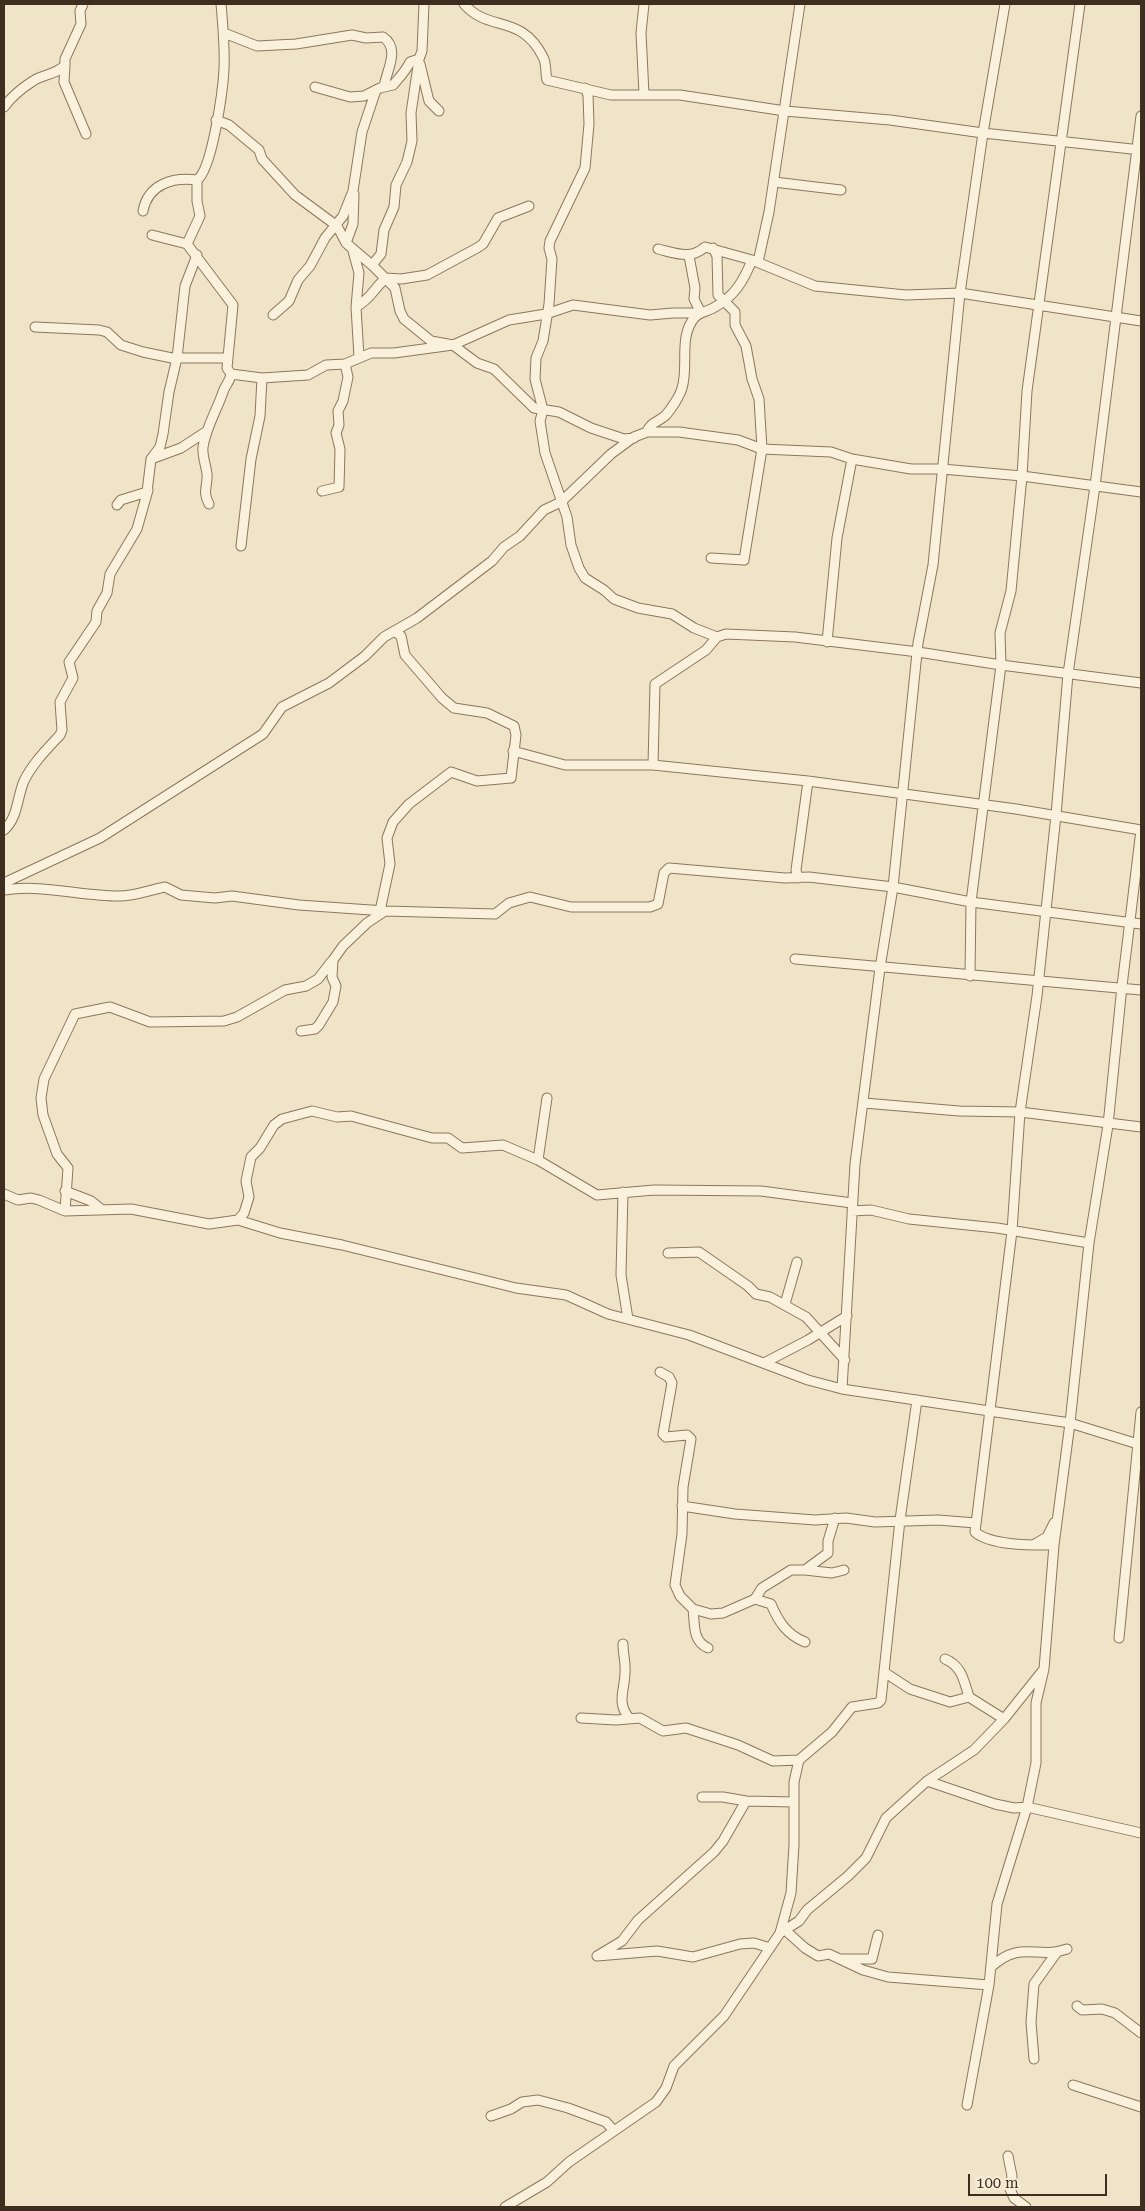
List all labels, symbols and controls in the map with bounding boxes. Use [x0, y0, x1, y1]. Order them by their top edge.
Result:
scale bar [970, 2164, 1109, 2196]
text: 100 m [976, 2174, 1019, 2192]

